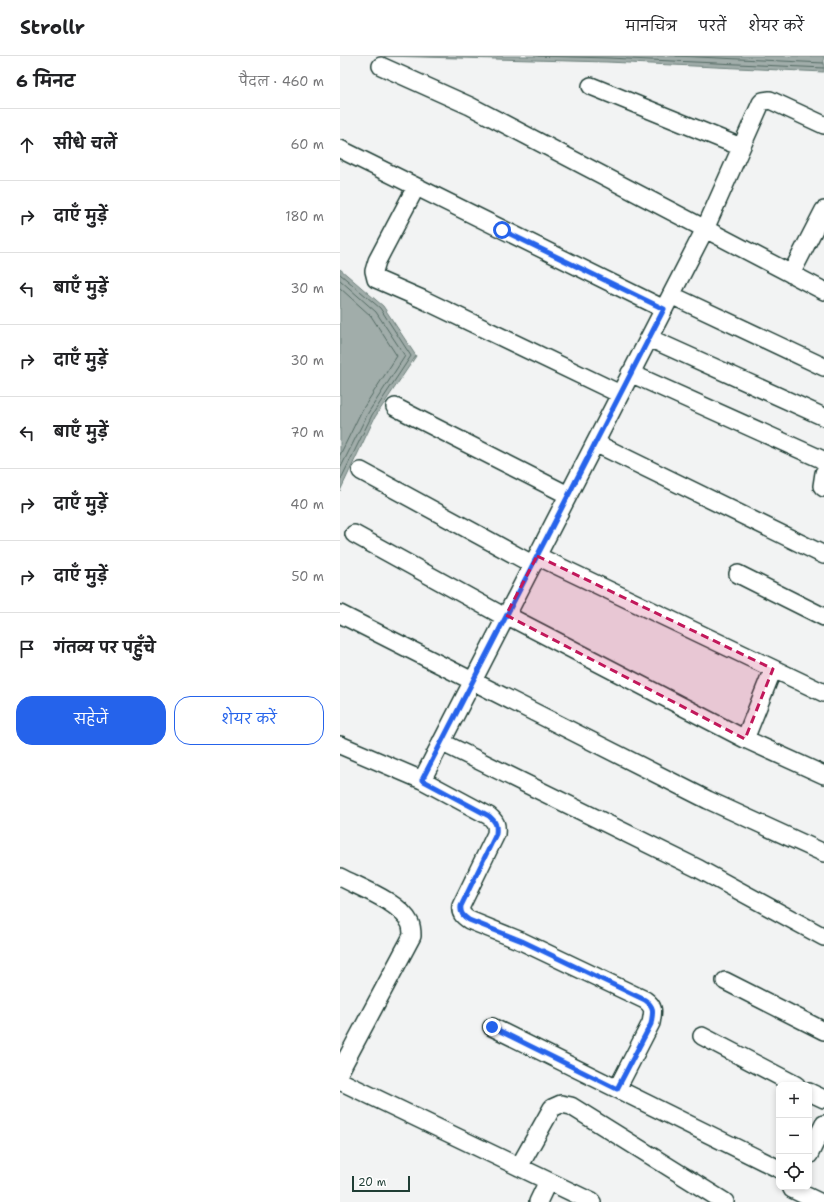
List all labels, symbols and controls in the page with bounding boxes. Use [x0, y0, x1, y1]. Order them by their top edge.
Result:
text: Strollr [20, 15, 85, 40]
text: मानचित्र [625, 17, 677, 35]
text: परतें [699, 17, 726, 35]
text: शेयर करें [748, 17, 804, 35]
text: 6 मिनट [16, 70, 75, 92]
text: पैदल · 460 m [239, 73, 324, 90]
icon: ahead [16, 134, 38, 156]
text: सीधे चलें [54, 134, 117, 154]
text: 60 m [291, 136, 324, 153]
icon: right [16, 206, 38, 228]
text: दाएँ मुड़ें [54, 206, 108, 226]
text: 180 m [285, 208, 324, 225]
route start [493, 221, 511, 239]
icon: left [16, 278, 38, 300]
text: बाएँ मुड़ें [54, 278, 108, 298]
text: 30 m [290, 280, 324, 297]
icon: right [16, 350, 38, 372]
text: दाएँ मुड़ें [54, 350, 108, 370]
text: 30 m [290, 352, 324, 369]
icon: left [16, 422, 38, 444]
text: बाएँ मुड़ें [54, 422, 108, 442]
text: 70 m [290, 424, 324, 441]
icon: right [16, 494, 38, 516]
text: दाएँ मुड़ें [54, 494, 108, 514]
text: 40 m [290, 496, 324, 513]
icon: right [16, 566, 38, 588]
text: दाएँ मुड़ें [54, 566, 108, 586]
text: 50 m [291, 568, 324, 585]
icon: arrive [16, 638, 38, 660]
text: गंतव्य पर पहुँचे [54, 638, 156, 658]
button: सहेजें [16, 696, 166, 745]
button: शेयर करें [174, 696, 324, 745]
route end [483, 1018, 501, 1036]
map controls [776, 1082, 812, 1190]
button: + [776, 1082, 812, 1118]
button: − [776, 1118, 812, 1154]
button: locate [776, 1154, 812, 1190]
scale bar [352, 1174, 410, 1193]
text: 20 m [358, 1175, 386, 1190]

